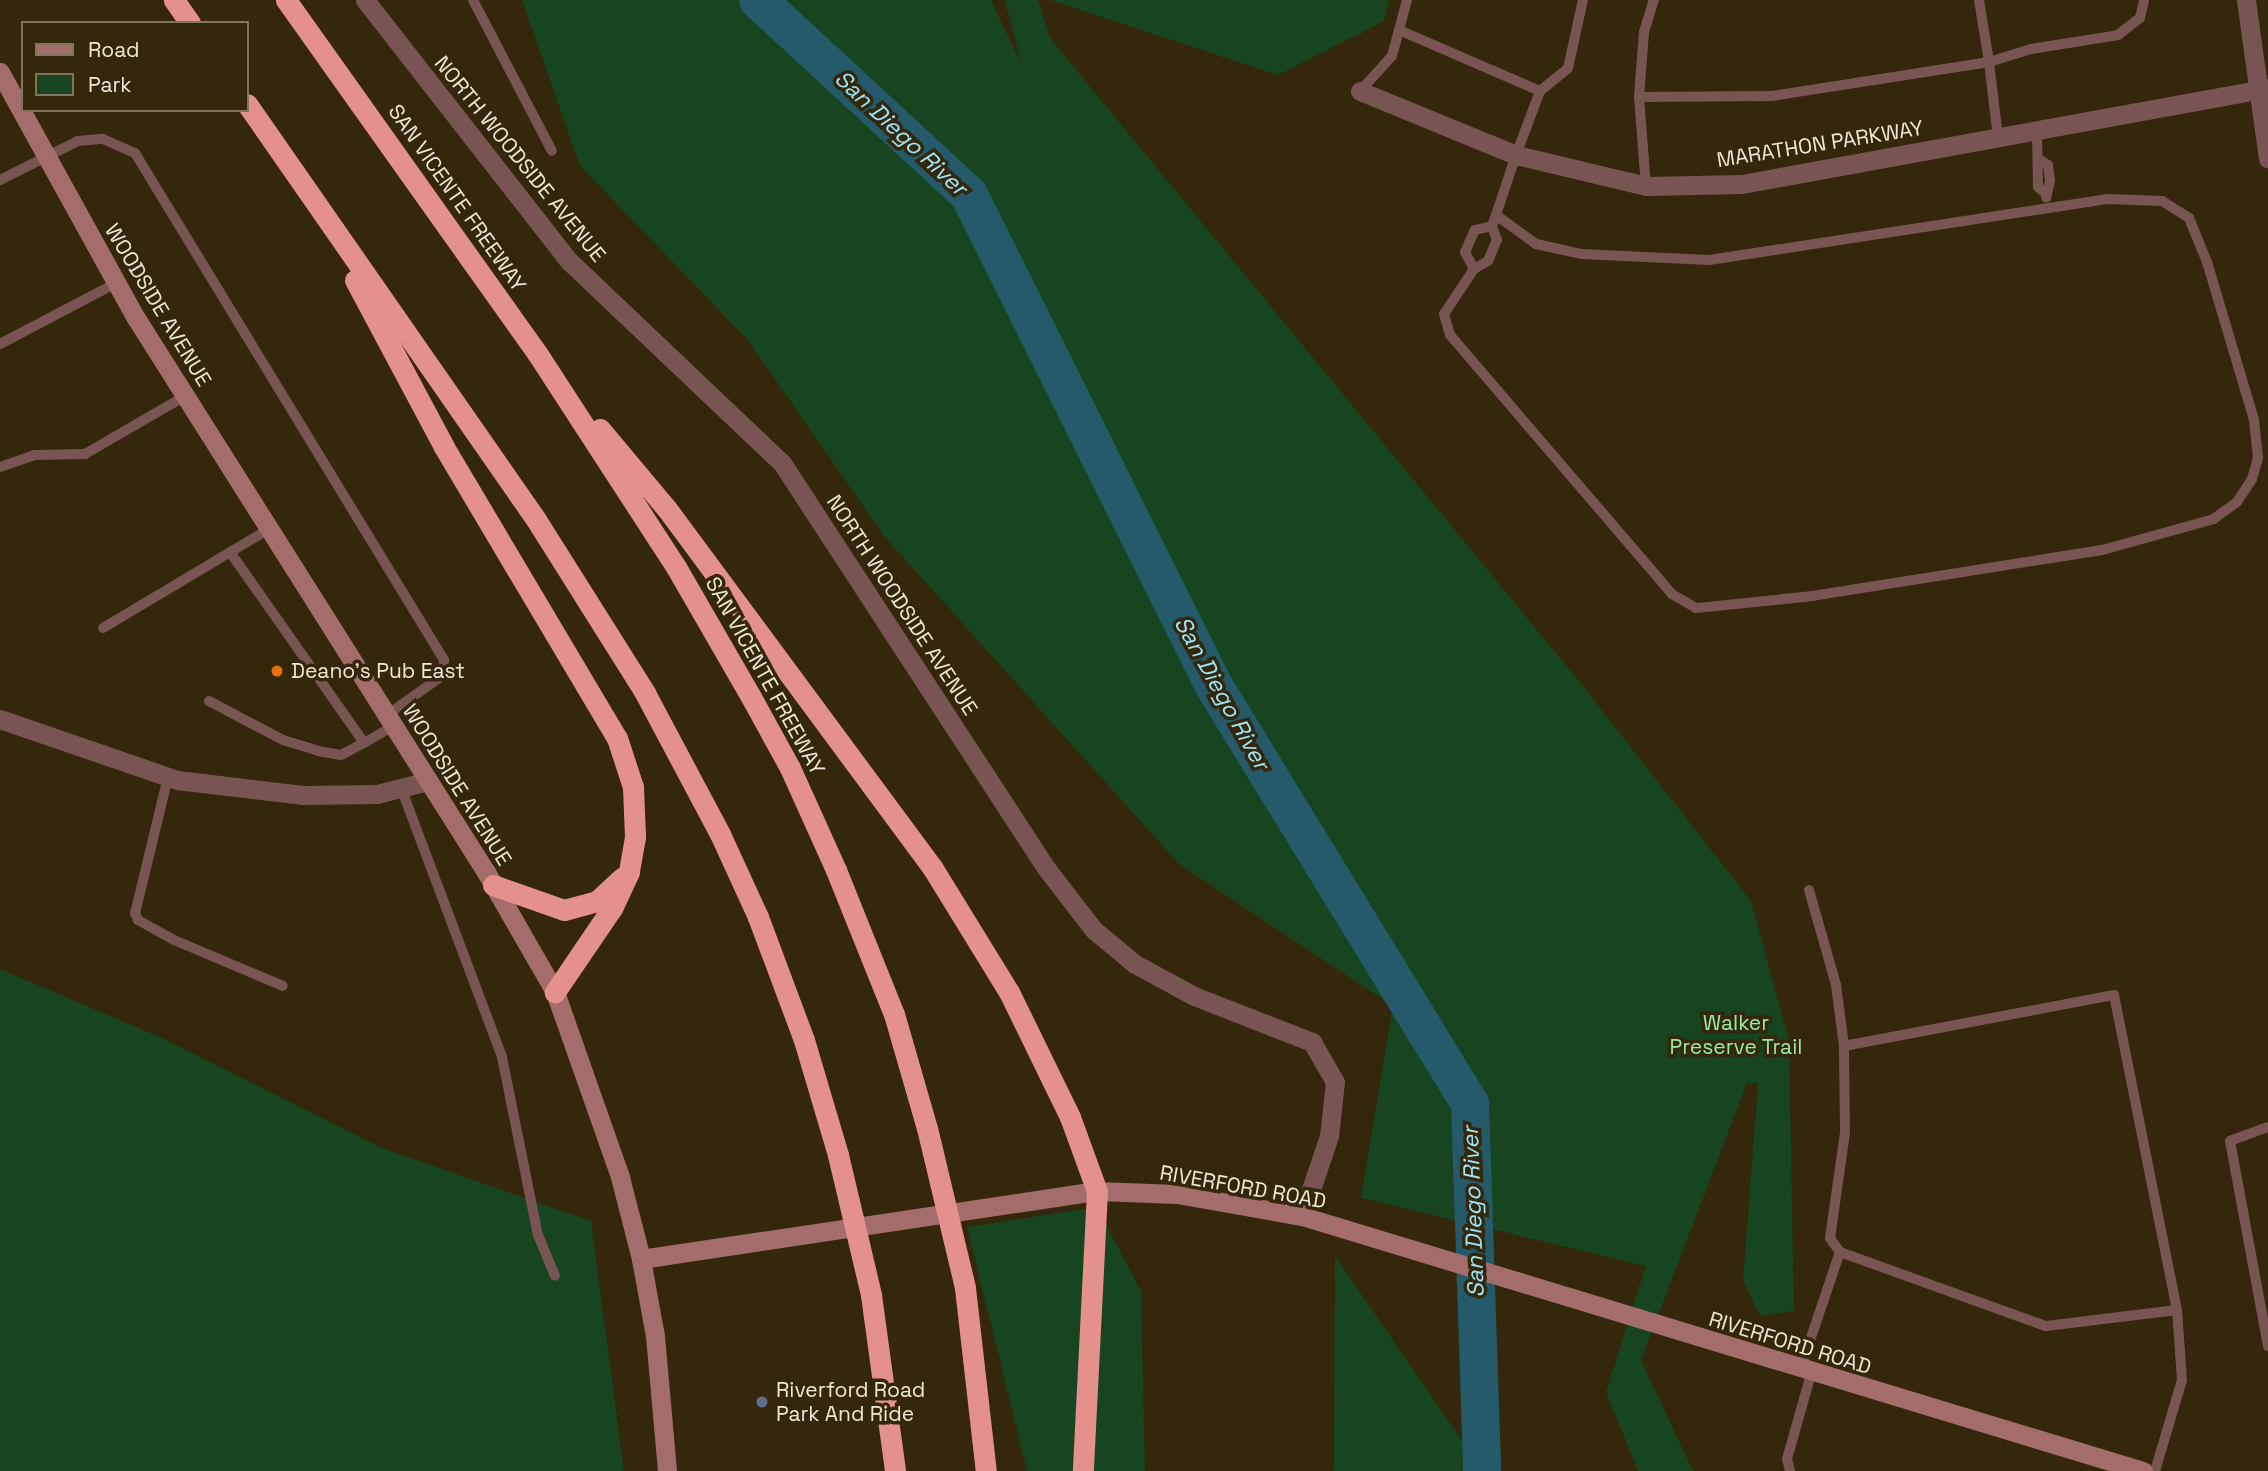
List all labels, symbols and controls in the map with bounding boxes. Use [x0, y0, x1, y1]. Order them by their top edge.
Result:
legend [21, 21, 248, 112]
text: Road [88, 36, 140, 63]
street label: NORTH WOODSIDE AVENUE [429, 51, 611, 267]
water label: San Diego River [829, 65, 973, 201]
text: Park [88, 71, 132, 98]
street label: SAN VICENTE FREEWAY [383, 100, 531, 296]
street label: MARATHON PARKWAY [1715, 115, 1925, 173]
street label: WOODSIDE AVENUE [99, 219, 217, 391]
street label: NORTH WOODSIDE AVENUE [821, 490, 983, 720]
street label: SAN VICENTE FREEWAY [700, 572, 830, 780]
water label: San Diego River [1168, 611, 1276, 775]
place label: Deano's Pub East [291, 658, 465, 684]
marker: Deano's Pub East [269, 663, 285, 679]
street label: WOODSIDE AVENUE [397, 700, 517, 870]
park label: Walker Preserve Trail [1669, 1010, 1803, 1060]
water label: San Diego River [1456, 1126, 1490, 1298]
street label: RIVERFORD ROAD [1158, 1160, 1328, 1214]
street label: RIVERFORD ROAD [1706, 1306, 1874, 1380]
place label: Riverford Road Park And Ride [776, 1377, 925, 1427]
marker: Riverford Road Park And Ride [754, 1394, 770, 1410]

